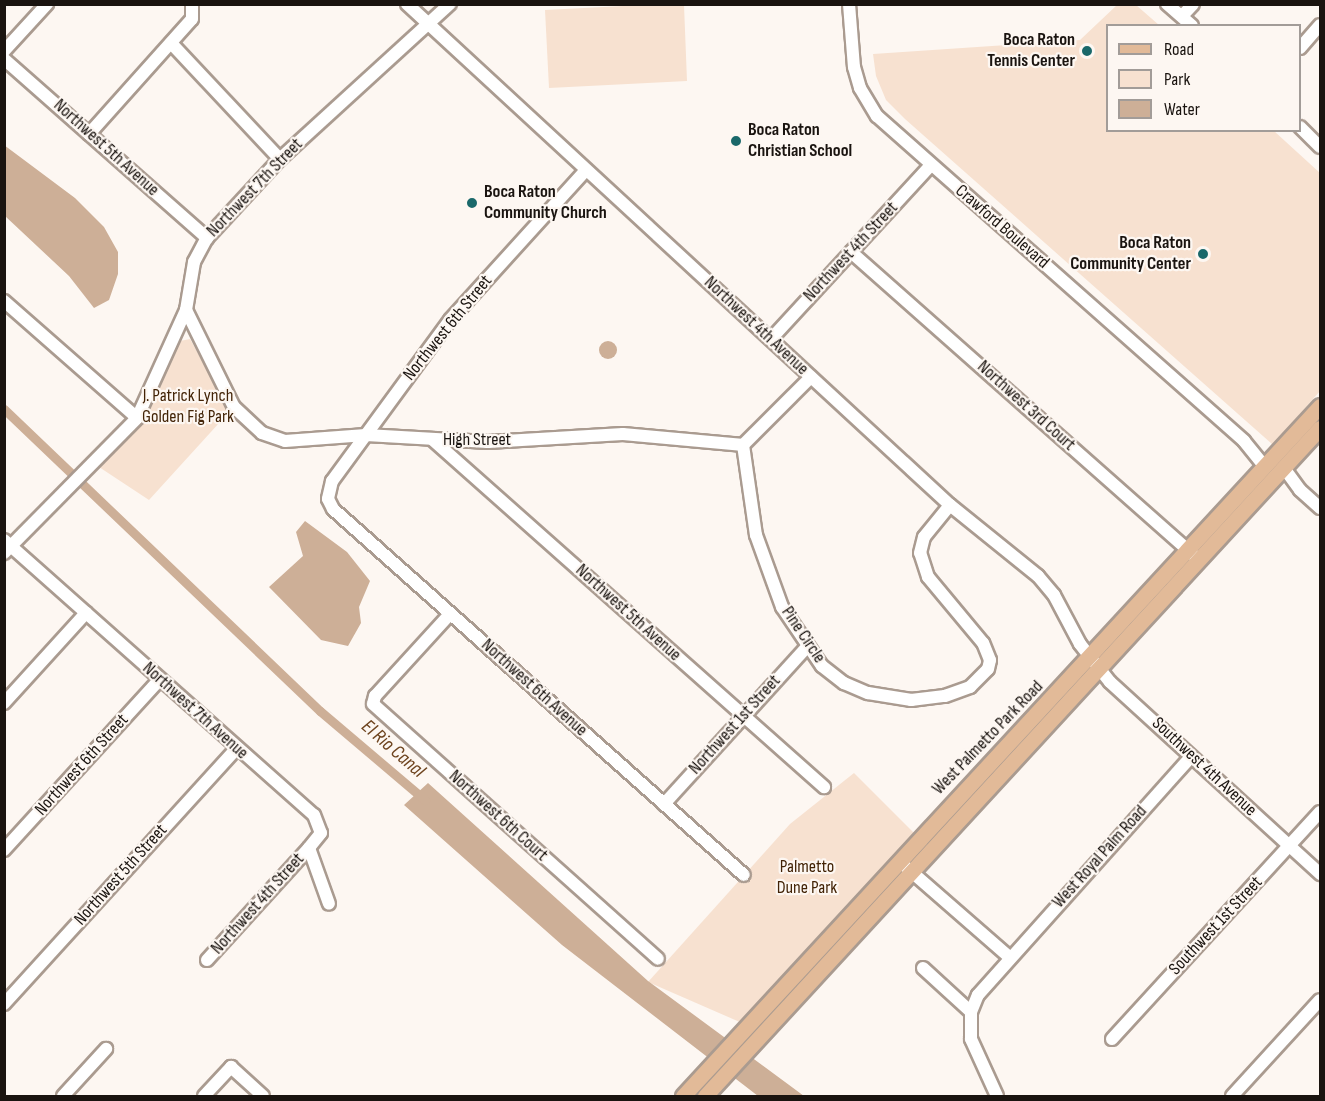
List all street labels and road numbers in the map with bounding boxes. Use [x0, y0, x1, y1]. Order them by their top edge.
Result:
street label: Northwest 5th Avenue [49, 95, 163, 201]
street label: Northwest 7th Street [203, 134, 307, 242]
street label: Crawford Boulevard [951, 180, 1053, 274]
street label: Northwest 4th Street [799, 198, 903, 306]
street label: Northwest 6th Street [399, 271, 497, 385]
street label: Northwest 4th Avenue [699, 272, 813, 380]
street label: Northwest 3rd Court [973, 356, 1079, 456]
street label: High Street [443, 429, 511, 451]
street label: Northwest 5th Avenue [571, 560, 685, 666]
street label: Pine Circle [776, 603, 830, 667]
street label: Northwest 6th Avenue [477, 635, 591, 741]
street label: Northwest 7th Avenue [138, 658, 252, 764]
street label: Northwest 1st Street [685, 671, 785, 779]
street label: West Palmetto Park Road [928, 676, 1048, 800]
street label: Northwest 6th Street [31, 710, 133, 820]
street label: Southwest 4th Avenue [1147, 713, 1261, 821]
street label: Northwest 6th Court [444, 766, 552, 866]
street label: West Royal Palm Road [1048, 801, 1152, 913]
street label: Northwest 5th Street [70, 820, 172, 930]
street label: Northwest 4th Street [207, 849, 309, 959]
street label: Southwest 1st Street [1165, 872, 1267, 980]

